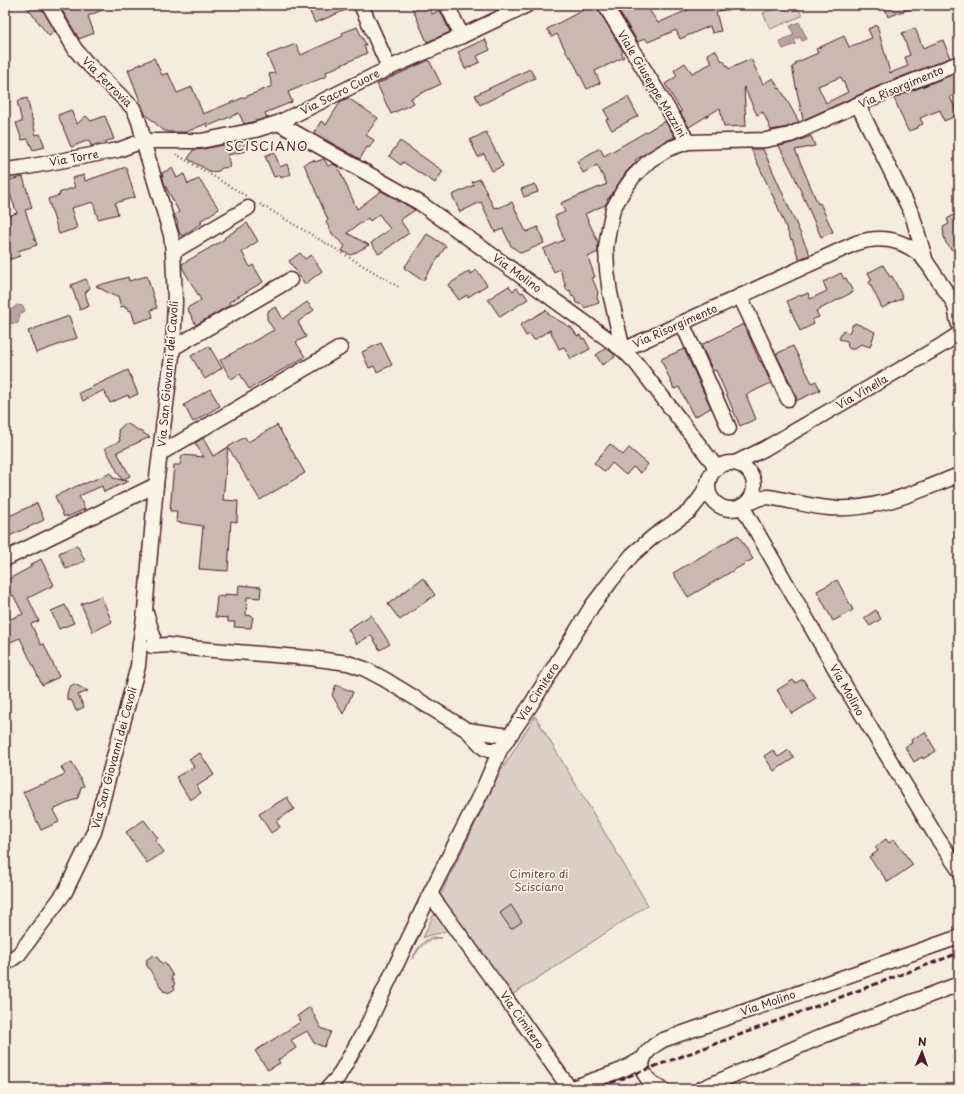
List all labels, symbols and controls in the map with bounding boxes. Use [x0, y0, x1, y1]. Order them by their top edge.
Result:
street label: Viale Giuseppe Mazzini [614, 27, 691, 141]
street label: Via Ferrovia [78, 53, 137, 111]
street label: Via Risorgimento [856, 61, 946, 112]
street label: Via Sacro Cuore [297, 64, 382, 119]
district label: SCISCIANO [225, 136, 309, 155]
street label: Via Torre [48, 145, 100, 170]
street label: Via Molino [489, 249, 545, 296]
street label: Via Risorgimento [630, 299, 720, 352]
street label: Via San Giovanni dei Cavoli [153, 300, 182, 448]
street label: Via Vinella [833, 370, 891, 413]
street label: Via Cimitero [512, 659, 563, 724]
street label: Via Molino [826, 661, 869, 719]
street label: Via San Giovanni dei Cavoli [86, 685, 141, 831]
park label: Cimitero di Scisciano [509, 865, 569, 895]
street label: Via Molino [738, 985, 798, 1020]
street label: Via Cimitero [496, 987, 549, 1052]
north arrow [902, 1032, 942, 1072]
text: N [918, 1033, 927, 1050]

